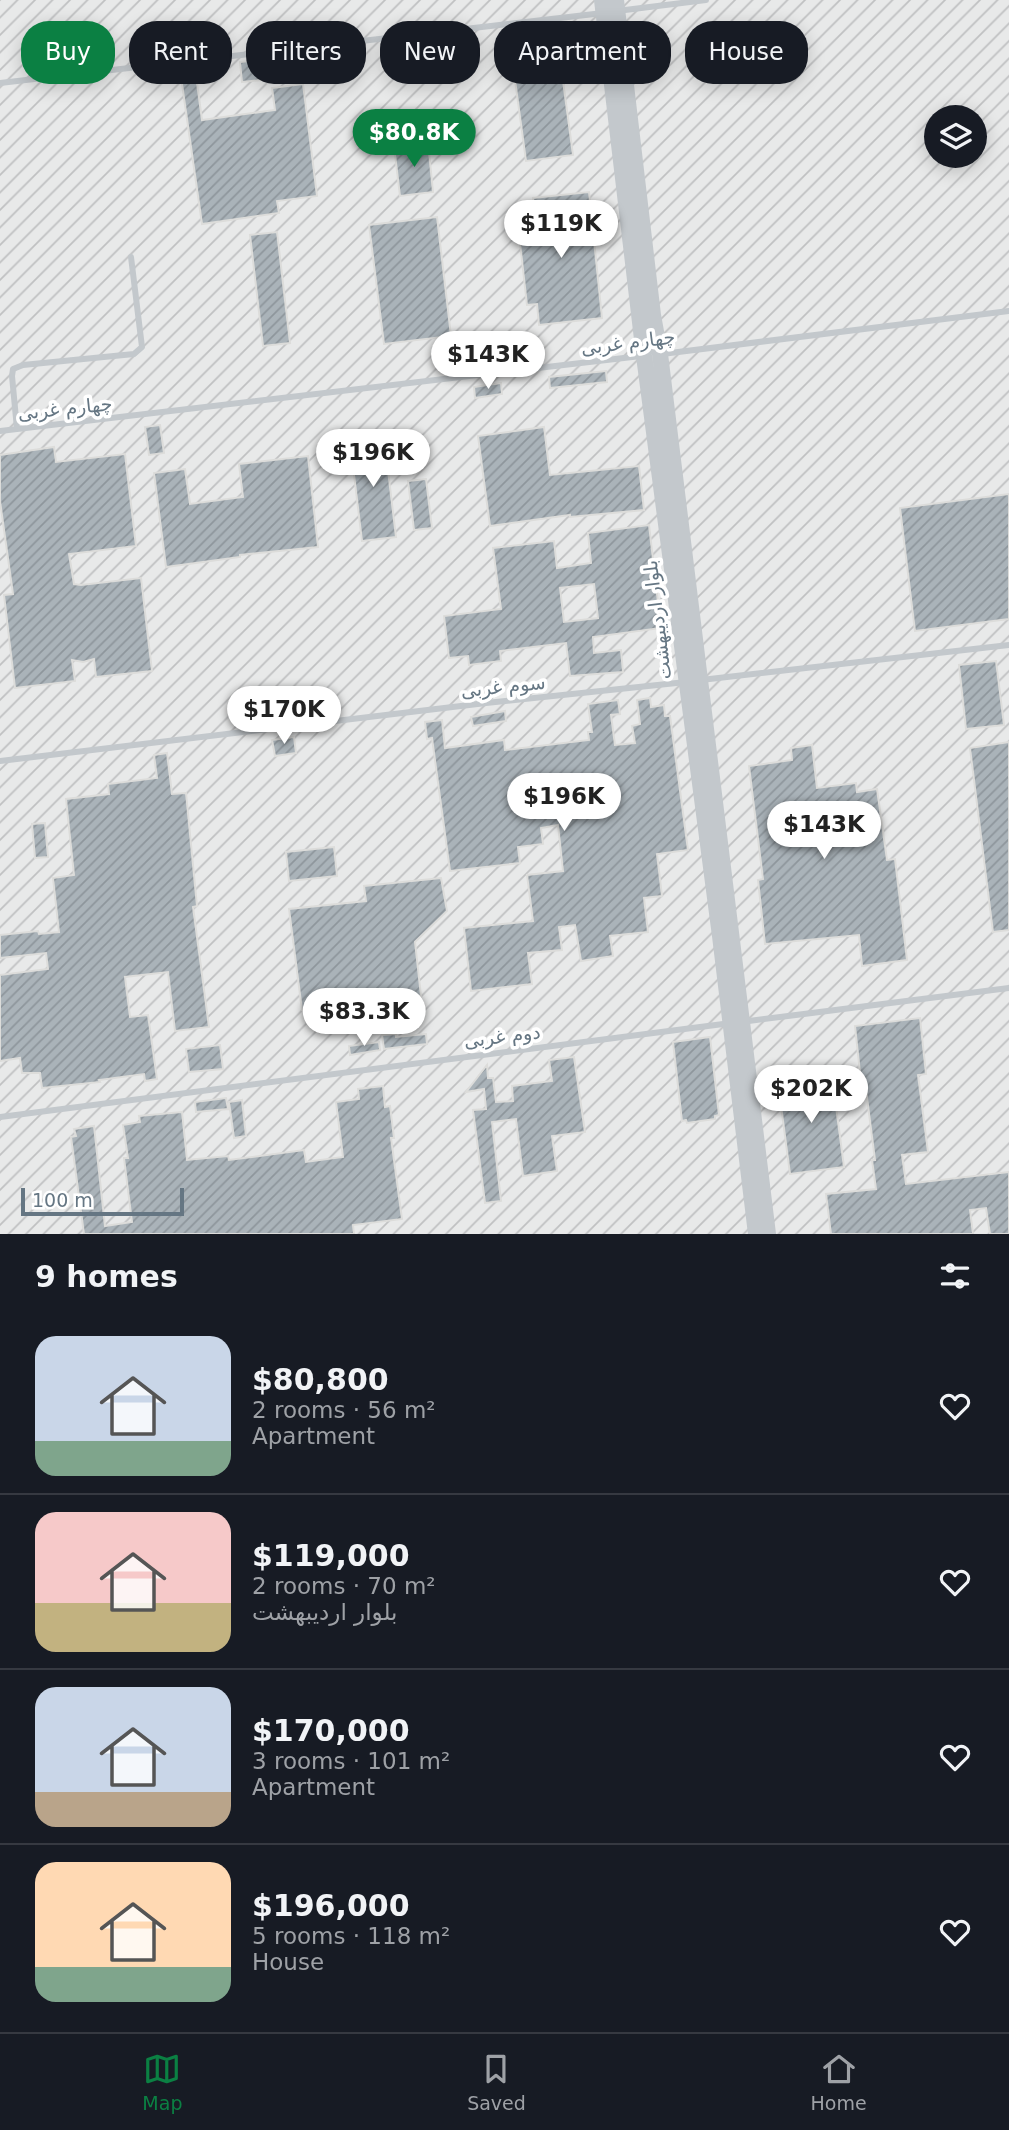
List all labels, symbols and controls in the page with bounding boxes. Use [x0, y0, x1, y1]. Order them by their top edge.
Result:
chip: Buy [21, 21, 115, 84]
chip: Rent [129, 21, 232, 84]
chip: Filters [246, 21, 366, 84]
chip: New [380, 21, 480, 84]
chip: Apartment [494, 21, 671, 84]
chip: House [685, 21, 808, 84]
map controls [924, 105, 987, 168]
button: layers [924, 105, 987, 168]
pin: $80.8K [357, 110, 471, 169]
text: $80.8K [369, 119, 459, 145]
pin: $119K [512, 201, 610, 260]
text: $119K [520, 210, 602, 236]
street label: چهارم غربی [580, 325, 677, 360]
pin: $143K [439, 332, 537, 391]
text: $143K [447, 341, 529, 367]
street label: چهارم غربی [17, 392, 113, 425]
pin: $196K [324, 430, 422, 489]
text: $196K [332, 439, 414, 465]
street label: بلوار اردیبهشت [639, 559, 676, 681]
street label: سوم غربی [460, 671, 547, 702]
pin: $170K [235, 686, 333, 746]
text: $170K [243, 696, 325, 722]
pin: $196K [515, 774, 613, 833]
text: $196K [523, 783, 605, 809]
pin: $143K [775, 802, 873, 861]
text: $143K [783, 811, 865, 837]
pin: $83.3K [307, 988, 421, 1048]
text: $83.3K [319, 998, 409, 1024]
street label: دوم غربی [462, 1020, 542, 1053]
pin: $202K [762, 1066, 860, 1125]
text: $202K [770, 1075, 852, 1101]
scale bar [21, 1185, 184, 1217]
text: 100 m [32, 1189, 93, 1211]
icon: filters [936, 1257, 974, 1295]
text: 9 homes [35, 1259, 178, 1294]
text: $80,800 [252, 1362, 389, 1397]
icon: home [91, 1364, 175, 1448]
icon: heart [936, 1387, 974, 1425]
text: 2 rooms · 56 m² [252, 1397, 436, 1423]
text: Apartment [252, 1423, 375, 1449]
text: $119,000 [252, 1538, 410, 1573]
icon: home [91, 1540, 175, 1624]
icon: heart [936, 1563, 974, 1601]
text: 2 rooms · 70 m² [252, 1573, 436, 1599]
text: بلوار اردیبهشت [252, 1599, 398, 1625]
text: $170,000 [252, 1713, 410, 1748]
icon: home [91, 1715, 175, 1799]
icon: heart [936, 1738, 974, 1776]
text: 3 rooms · 101 m² [252, 1748, 450, 1774]
text: Apartment [252, 1774, 375, 1800]
text: $196,000 [252, 1888, 410, 1923]
icon: home [91, 1890, 175, 1974]
icon: heart [936, 1913, 974, 1951]
text: 5 rooms · 118 m² [252, 1923, 450, 1949]
text: House [252, 1949, 324, 1975]
tab: Map [142, 2050, 182, 2114]
tab: Saved [467, 2050, 526, 2114]
tab: Home [811, 2050, 867, 2114]

